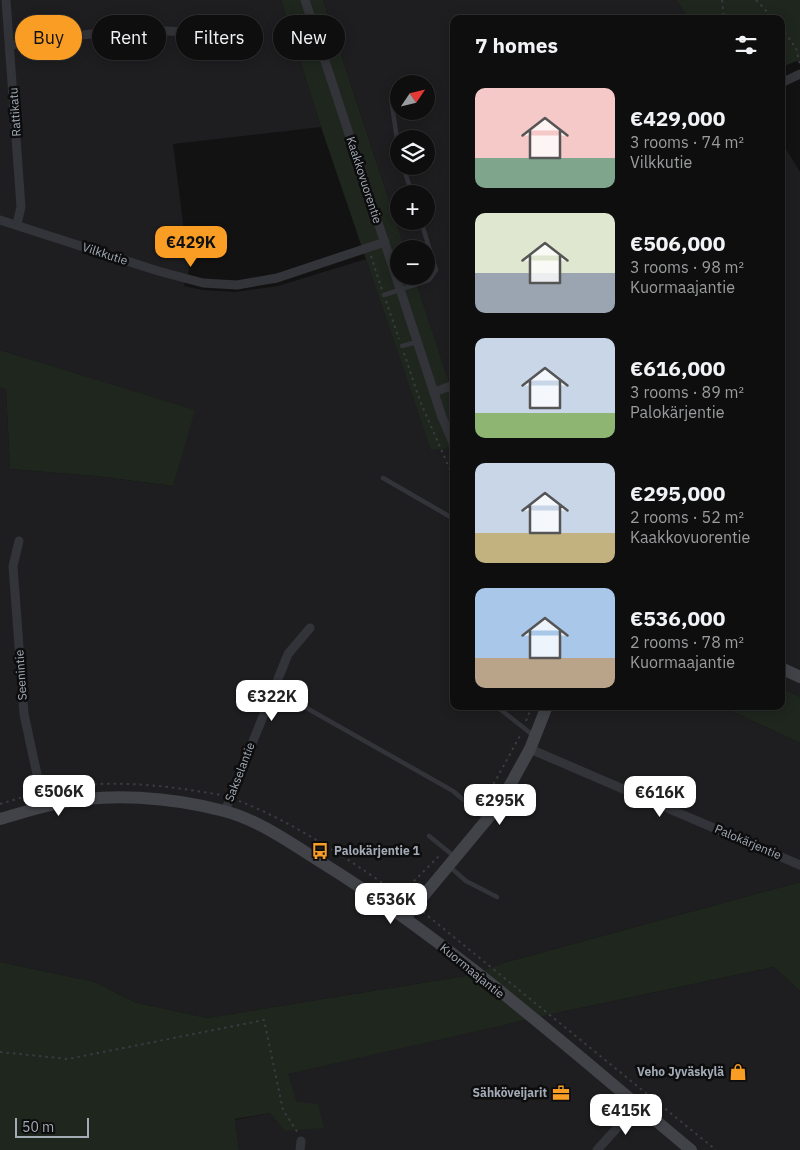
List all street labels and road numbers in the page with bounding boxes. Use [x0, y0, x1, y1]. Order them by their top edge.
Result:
street label: Rattikatu [5, 87, 24, 137]
street label: Kaakkovuorentie [343, 135, 386, 225]
street label: Vilkkutie [81, 239, 130, 268]
street label: Seenintie [11, 649, 30, 701]
street label: Sakselantie [221, 740, 258, 804]
street label: Palokärjentie [713, 821, 784, 862]
street label: Kuormaajantie [437, 940, 508, 1001]

